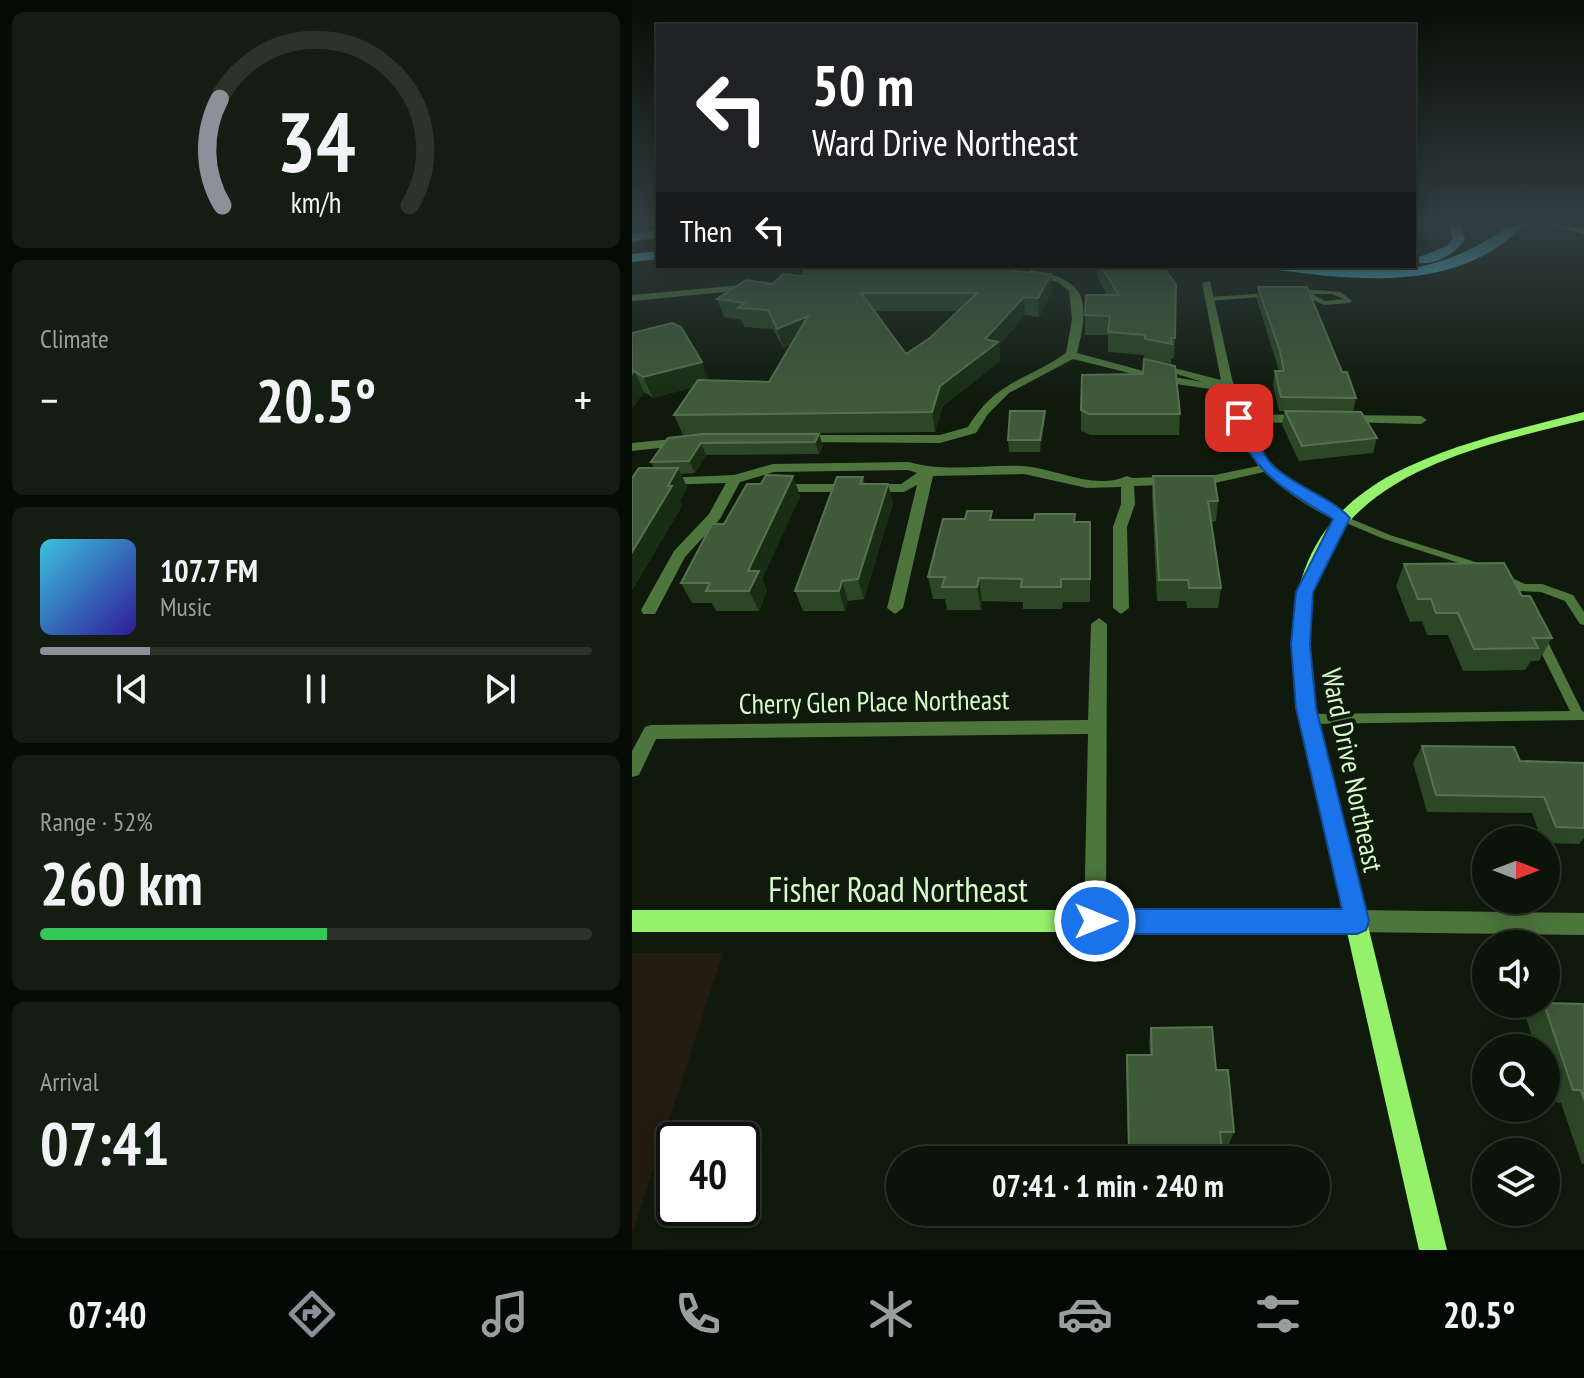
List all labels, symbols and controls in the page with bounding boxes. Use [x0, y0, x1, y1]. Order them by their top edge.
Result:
text: 50 m [812, 49, 914, 121]
icon: left [680, 56, 784, 160]
text: 34 [276, 86, 356, 194]
text: Ward Drive Northeast [812, 119, 1078, 166]
text: km/h [291, 184, 341, 221]
icon: left [748, 208, 792, 252]
text: Then [680, 211, 732, 250]
text: Climate [40, 322, 109, 355]
text: 20.5° [256, 361, 376, 439]
text: − [40, 371, 58, 428]
text: + [574, 371, 592, 428]
pin [1205, 384, 1273, 452]
icon: arrive [1217, 396, 1261, 440]
text: 107.7 FM [160, 551, 258, 590]
text: Music [160, 590, 212, 623]
street label: Ward Drive Northeast [1313, 665, 1393, 875]
icon: previous [110, 667, 154, 711]
icon: pause [294, 667, 338, 711]
icon: next [478, 667, 522, 711]
street label: Cherry Glen Place Northeast [738, 680, 1010, 722]
text: Range · 52% [40, 805, 153, 838]
north arrow [1472, 826, 1560, 914]
map controls [1472, 826, 1560, 1226]
text: 260 km [40, 844, 203, 922]
street label: Fisher Road Northeast [768, 867, 1028, 911]
position arrow [1053, 879, 1137, 963]
button: sound [1472, 930, 1560, 1018]
button: search [1472, 1034, 1560, 1122]
text: Arrival [40, 1065, 99, 1098]
text: 07:41 [40, 1104, 170, 1182]
speed limit sign: 40 [656, 1122, 760, 1226]
button: layers [1472, 1138, 1560, 1226]
text: 07:41 · 1 min · 240 m [992, 1166, 1224, 1205]
icon: directions [284, 1286, 340, 1342]
icon: music [477, 1286, 533, 1342]
icon: phone [670, 1286, 726, 1342]
icon: climate [863, 1286, 919, 1342]
icon: car [1057, 1286, 1113, 1342]
icon: filters [1250, 1286, 1306, 1342]
text: 07:40 [69, 1291, 146, 1338]
text: 20.5° [1443, 1291, 1515, 1338]

